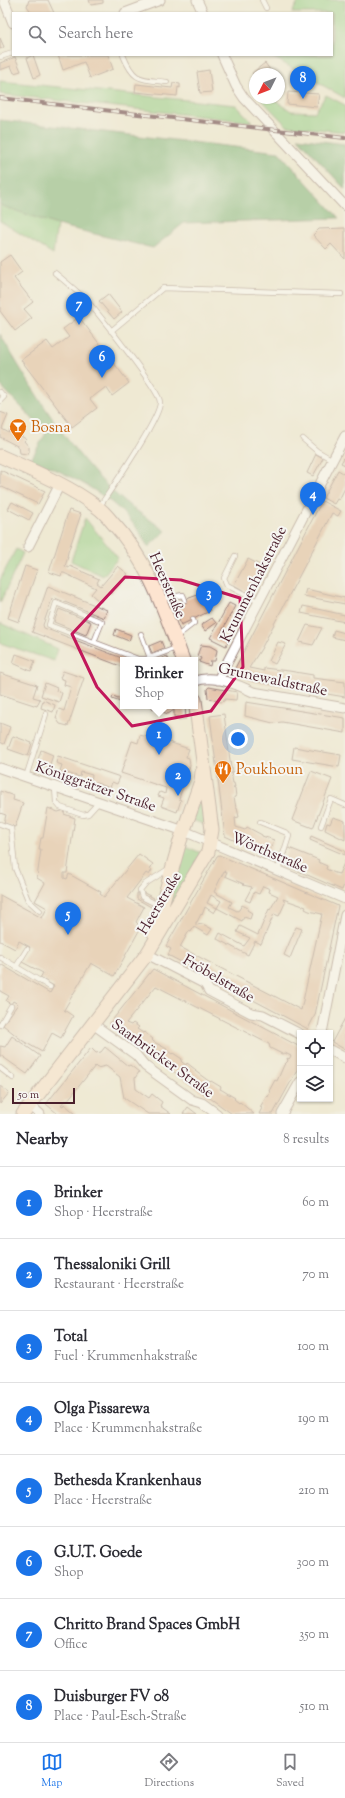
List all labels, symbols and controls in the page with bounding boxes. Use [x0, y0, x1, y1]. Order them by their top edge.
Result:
search box [12, 12, 333, 56]
icon: search [26, 23, 48, 45]
text: Search here [58, 24, 133, 45]
pin: 8 [290, 66, 316, 99]
north arrow [249, 68, 285, 104]
pin: 7 [66, 292, 92, 325]
pin: 6 [89, 345, 115, 378]
bar icon: Bosna [8, 417, 28, 442]
place label: Bosna [31, 418, 70, 439]
pin: 4 [300, 482, 326, 515]
street label: Krummenhakstraße [216, 523, 293, 646]
street label: Heerstraße [143, 549, 190, 622]
pin: 3 [196, 581, 222, 614]
popup [120, 657, 198, 709]
street label: Grunewaldstraße [216, 659, 329, 702]
text: Brinker [135, 664, 183, 685]
text: Shop [135, 685, 164, 703]
pin: 1 [146, 722, 172, 755]
your location [228, 729, 248, 749]
street label: Königgrätzer Straße [32, 757, 159, 818]
restaurant icon: Poukhoun [213, 759, 233, 784]
place label: Poukhoun [236, 760, 303, 781]
pin: 2 [165, 763, 191, 796]
street label: Wörthstraße [228, 828, 311, 879]
street label: Heerstraße [133, 868, 187, 939]
pin: 5 [55, 902, 81, 935]
street label: Fröbelstraße [179, 950, 258, 1008]
street label: Saarbrücker Straße [106, 1015, 218, 1104]
map controls [297, 1030, 333, 1102]
button: locate [297, 1030, 333, 1066]
button: layers [297, 1066, 333, 1102]
scale bar [12, 1086, 75, 1105]
text: 50 m [18, 1087, 39, 1103]
text: Nearby [16, 1128, 68, 1152]
text: 8 results [283, 1131, 329, 1149]
text: Brinker [54, 1183, 103, 1204]
text: 1 [27, 1194, 31, 1212]
text: 60 m [302, 1194, 329, 1212]
text: Shop · Heerstraße [54, 1204, 153, 1222]
text: Thessaloniki Grill [54, 1255, 170, 1276]
text: 2 [26, 1266, 32, 1284]
text: 70 m [302, 1266, 329, 1284]
text: Restaurant · Heerstraße [54, 1276, 184, 1294]
text: Total [54, 1327, 88, 1348]
text: 3 [26, 1338, 32, 1356]
text: 100 m [297, 1338, 329, 1356]
text: Fuel · Krummenhakstraße [54, 1348, 198, 1366]
text: Olga Pissarewa [54, 1399, 150, 1420]
text: 4 [26, 1410, 32, 1428]
text: 190 m [298, 1410, 329, 1428]
text: Place · Krummenhakstraße [54, 1420, 202, 1438]
text: Bethesda Krankenhaus [54, 1471, 201, 1492]
text: 5 [27, 1482, 31, 1500]
text: 210 m [298, 1482, 329, 1500]
text: Place · Heerstraße [54, 1492, 152, 1510]
text: G.U.T. Goede [54, 1543, 142, 1564]
text: 6 [26, 1554, 32, 1572]
text: 300 m [297, 1554, 329, 1572]
text: Shop [54, 1564, 83, 1582]
text: Chritto Brand Spaces GmbH [54, 1615, 240, 1636]
text: 7 [26, 1626, 32, 1644]
text: 350 m [299, 1626, 329, 1644]
text: Office [54, 1636, 87, 1654]
text: Duisburger FV 08 [54, 1687, 169, 1708]
text: 8 [26, 1698, 32, 1716]
text: 510 m [300, 1698, 329, 1716]
text: Place · Paul-Esch-Straße [54, 1708, 187, 1726]
tab: Map [41, 1751, 63, 1791]
tab: Directions [145, 1751, 194, 1791]
tab: Saved [276, 1751, 304, 1791]

